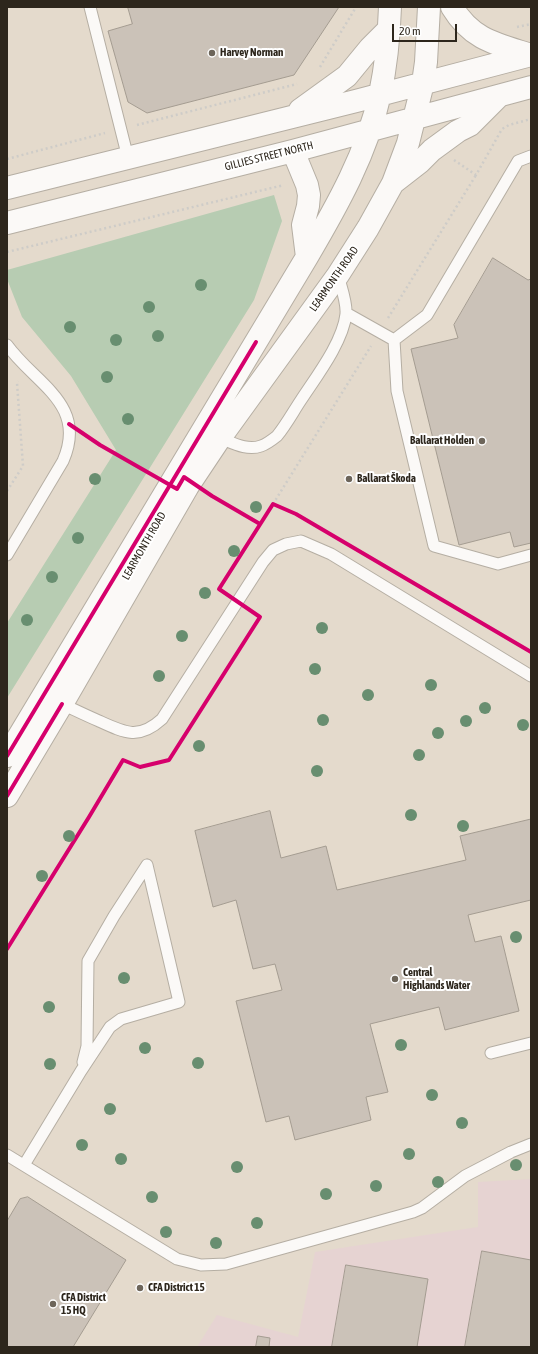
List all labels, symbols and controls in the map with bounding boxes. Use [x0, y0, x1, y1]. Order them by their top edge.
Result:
scale bar [394, 16, 459, 42]
text: 20 m [399, 24, 421, 38]
place label: Harvey Norman [220, 46, 283, 60]
marker: Harvey Norman [207, 48, 217, 58]
street label: GILLIES STREET NORTH [223, 139, 315, 173]
street label: LEARMONTH ROAD [307, 244, 361, 314]
place label: Ballarat Holden [410, 434, 474, 448]
marker: Ballarat Holden [477, 436, 487, 446]
place label: Ballarat Škoda [357, 472, 416, 486]
marker: Ballarat Škoda [344, 474, 354, 484]
street label: LEARMONTH ROAD [119, 510, 169, 582]
place label: Central Highlands Water [403, 966, 470, 992]
marker: Central Highlands Water [390, 974, 400, 984]
place label: CFA District 15 [148, 1281, 205, 1295]
marker: CFA District 15 [135, 1283, 145, 1293]
place label: CFA District 15 HQ [61, 1291, 106, 1317]
marker: CFA District 15 HQ [48, 1299, 58, 1309]

